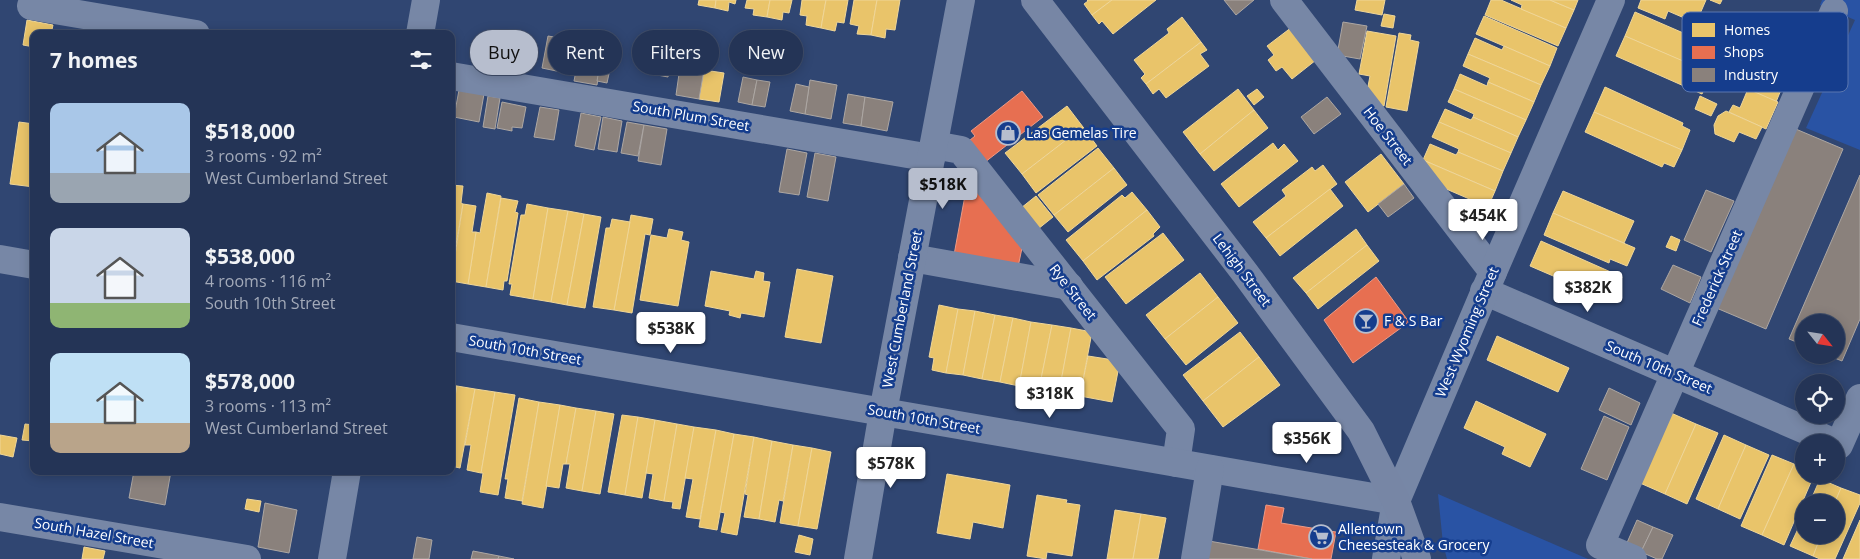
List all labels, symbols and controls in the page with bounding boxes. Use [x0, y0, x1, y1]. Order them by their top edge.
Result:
legend [1682, 12, 1848, 92]
text: Homes [1724, 20, 1771, 39]
chip: Buy [470, 30, 538, 75]
chip: Rent [548, 30, 622, 75]
chip: Filters [632, 30, 719, 75]
chip: New [729, 30, 803, 75]
text: Shops [1724, 42, 1764, 61]
text: 7 homes [50, 46, 138, 74]
icon: filters [407, 46, 435, 74]
text: Industry [1724, 65, 1779, 84]
street label: South Plum Street [631, 96, 751, 135]
street label: Hoe Street [1360, 103, 1417, 169]
text: $518,000 [205, 117, 295, 145]
shop icon: Las Gemelas Tire [995, 120, 1021, 146]
icon: home [90, 123, 150, 183]
place label: Las Gemelas Tire [1026, 123, 1137, 142]
text: 3 rooms · 92 m² [205, 145, 322, 167]
text: West Cumberland Street [205, 167, 388, 189]
pin: $518K [908, 168, 978, 210]
text: $518K [919, 173, 967, 195]
pin: $454K [1448, 198, 1518, 241]
text: $454K [1459, 204, 1507, 226]
street label: Frederick Street [1687, 227, 1746, 329]
street label: West Cumberland Street [877, 229, 926, 389]
street label: Lehigh Street [1209, 230, 1276, 310]
text: $538,000 [205, 242, 295, 270]
icon: home [90, 248, 150, 308]
street label: Rye Street [1046, 260, 1101, 324]
street label: West Wyoming Street [1430, 264, 1503, 400]
text: 4 rooms · 116 m² [205, 270, 331, 292]
pin: $382K [1553, 270, 1623, 313]
text: $382K [1564, 276, 1612, 298]
text: South 10th Street [205, 292, 336, 314]
bar icon: F & S Bar [1353, 308, 1379, 334]
place label: F & S Bar [1384, 311, 1443, 330]
pin: $538K [636, 312, 706, 354]
north arrow [1795, 314, 1845, 364]
map controls [1795, 314, 1845, 544]
text: $538K [647, 317, 695, 339]
street label: South 10th Street [467, 330, 583, 369]
street label: South 10th Street [1603, 335, 1715, 398]
text: $578,000 [205, 367, 295, 395]
icon: home [90, 373, 150, 433]
button: locate [1795, 374, 1845, 424]
pin: $318K [1015, 376, 1085, 419]
text: $318K [1026, 382, 1074, 404]
text: 3 rooms · 113 m² [205, 395, 331, 417]
street label: South 10th Street [866, 399, 982, 438]
text: West Cumberland Street [205, 417, 388, 439]
pin: $356K [1272, 422, 1342, 464]
text: $356K [1283, 427, 1331, 449]
button: + [1795, 434, 1845, 484]
pin: $578K [856, 446, 926, 489]
text: $578K [867, 452, 915, 474]
button: − [1795, 494, 1845, 544]
street label: South Hazel Street [33, 513, 155, 552]
place label: Allentown Cheesesteak & Grocery [1338, 519, 1490, 554]
supermarket icon: Allentown Cheesesteak & Grocery [1308, 524, 1334, 550]

